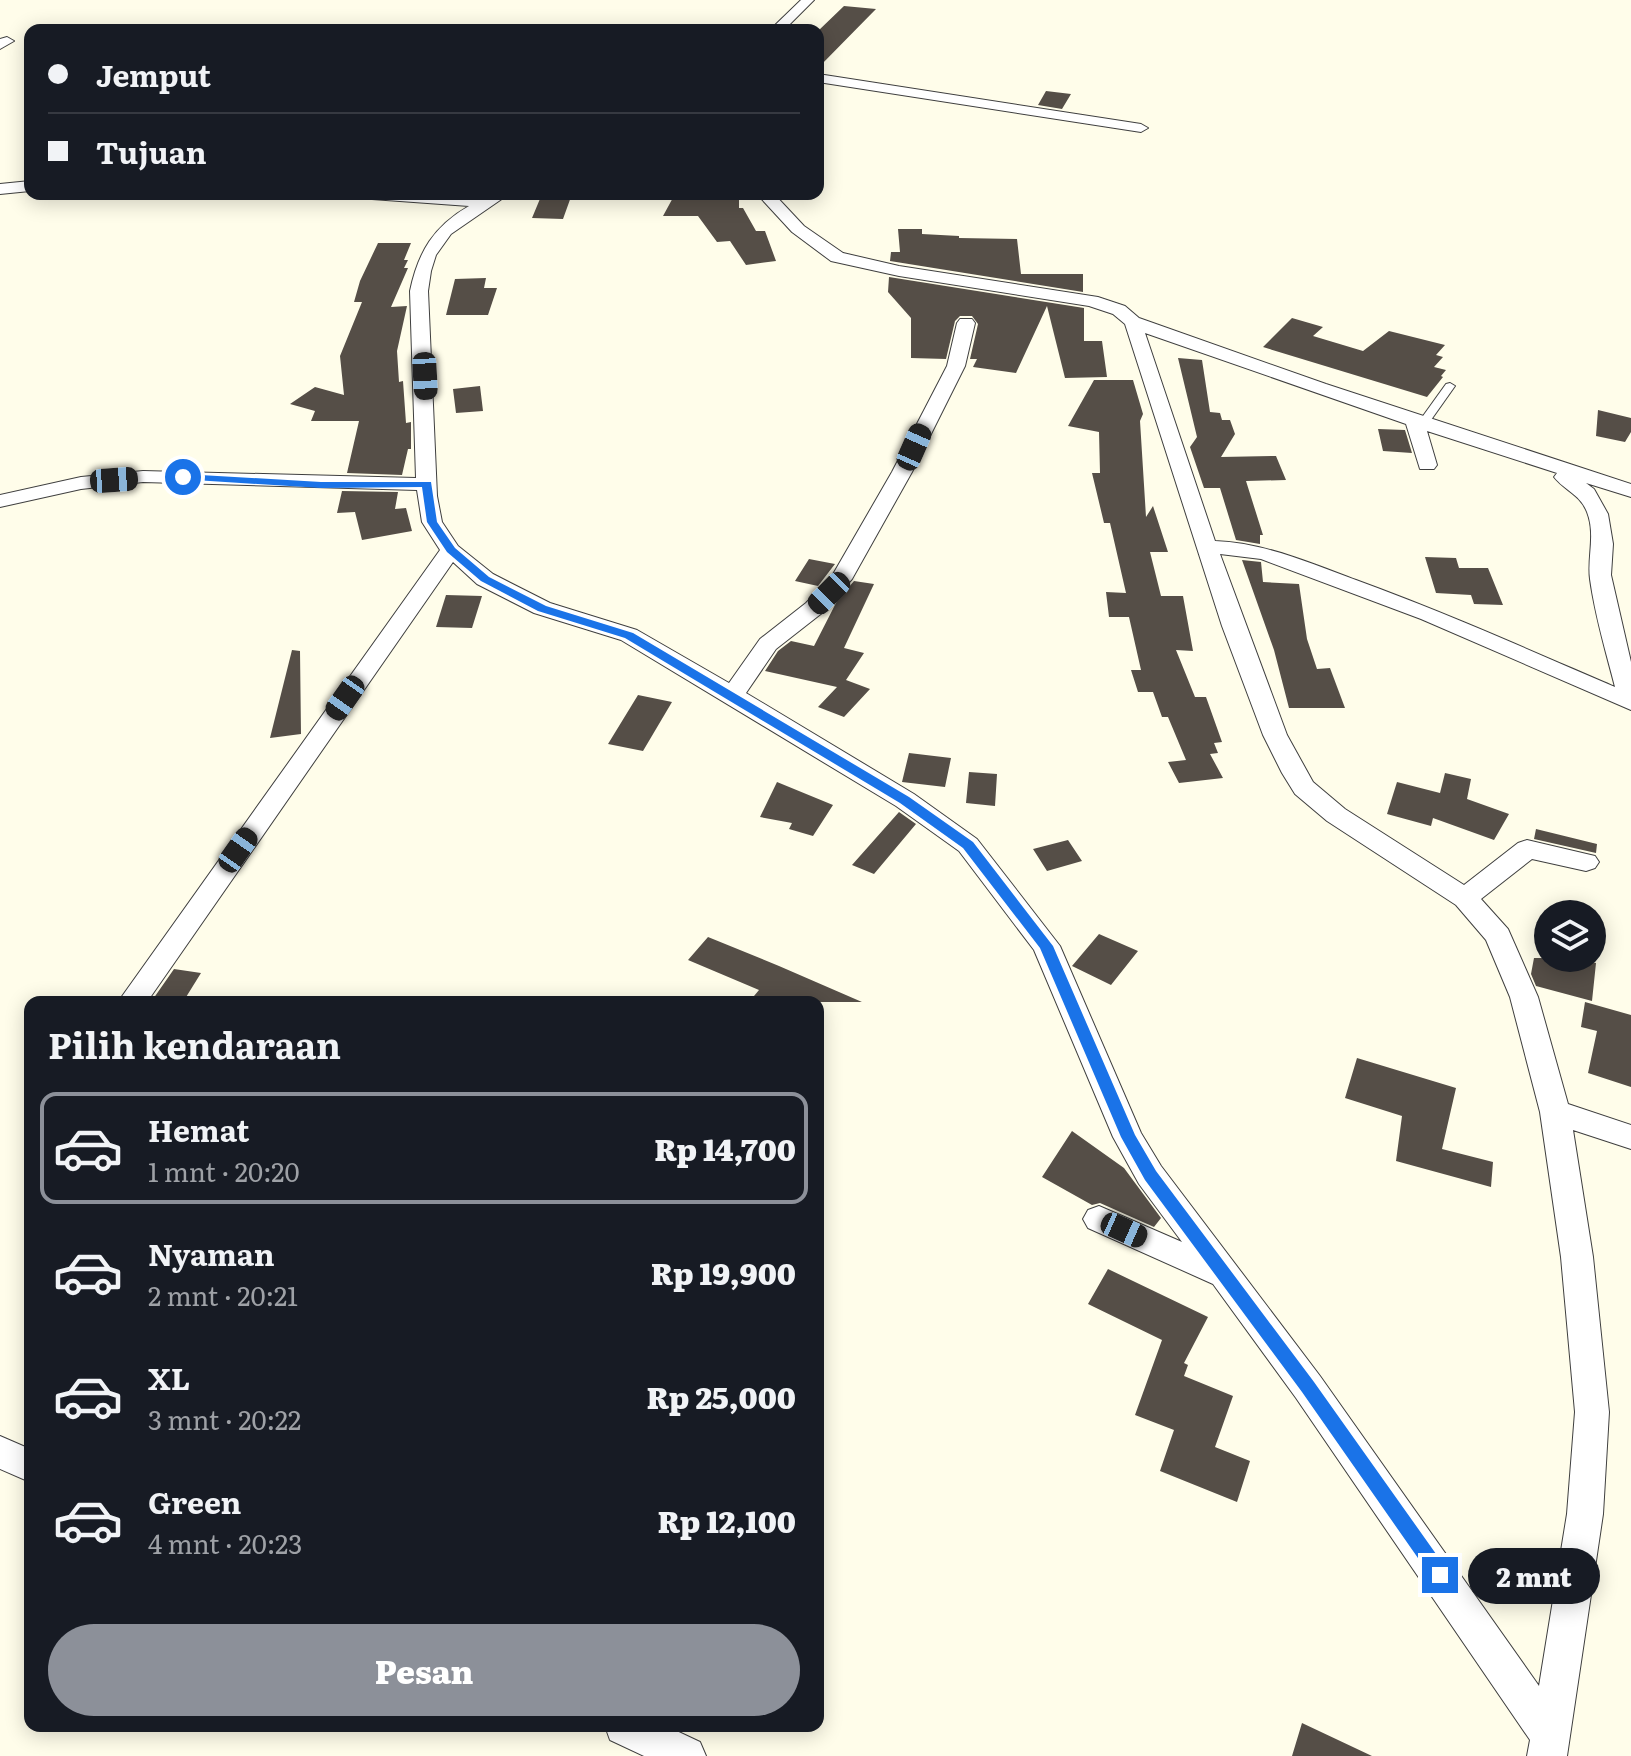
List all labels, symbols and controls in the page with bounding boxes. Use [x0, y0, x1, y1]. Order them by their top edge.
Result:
text: Jemput [96, 52, 211, 96]
text: Tujuan [96, 129, 207, 173]
car [412, 351, 438, 401]
car [893, 420, 935, 474]
route start [165, 459, 201, 495]
car [89, 466, 139, 494]
car [804, 568, 854, 618]
car [321, 671, 369, 725]
car [214, 823, 262, 877]
map controls [1534, 900, 1606, 972]
button: layers [1534, 900, 1606, 972]
text: Pilih kendaraan [48, 1017, 341, 1070]
text: Hemat [148, 1107, 249, 1151]
icon: car [52, 1112, 124, 1184]
text: Rp 14,700 [654, 1126, 796, 1170]
text: 1 mnt · 20:20 [148, 1151, 300, 1190]
car [1097, 1209, 1151, 1251]
text: Nyaman [148, 1231, 275, 1275]
icon: car [52, 1236, 124, 1308]
text: Rp 19,900 [651, 1250, 796, 1294]
text: 2 mnt · 20:21 [148, 1275, 298, 1314]
text: XL [148, 1355, 190, 1399]
icon: car [52, 1360, 124, 1432]
text: Rp 25,000 [647, 1374, 796, 1418]
text: 3 mnt · 20:22 [148, 1399, 301, 1438]
text: Green [148, 1479, 241, 1523]
icon: car [52, 1484, 124, 1556]
text: Rp 12,100 [657, 1498, 796, 1542]
text: 4 mnt · 20:23 [148, 1523, 302, 1562]
callout: 2 mnt [1468, 1547, 1600, 1603]
text: 2 mnt [1496, 1556, 1572, 1595]
route end [1422, 1557, 1458, 1593]
button: Pesan [48, 1624, 800, 1716]

